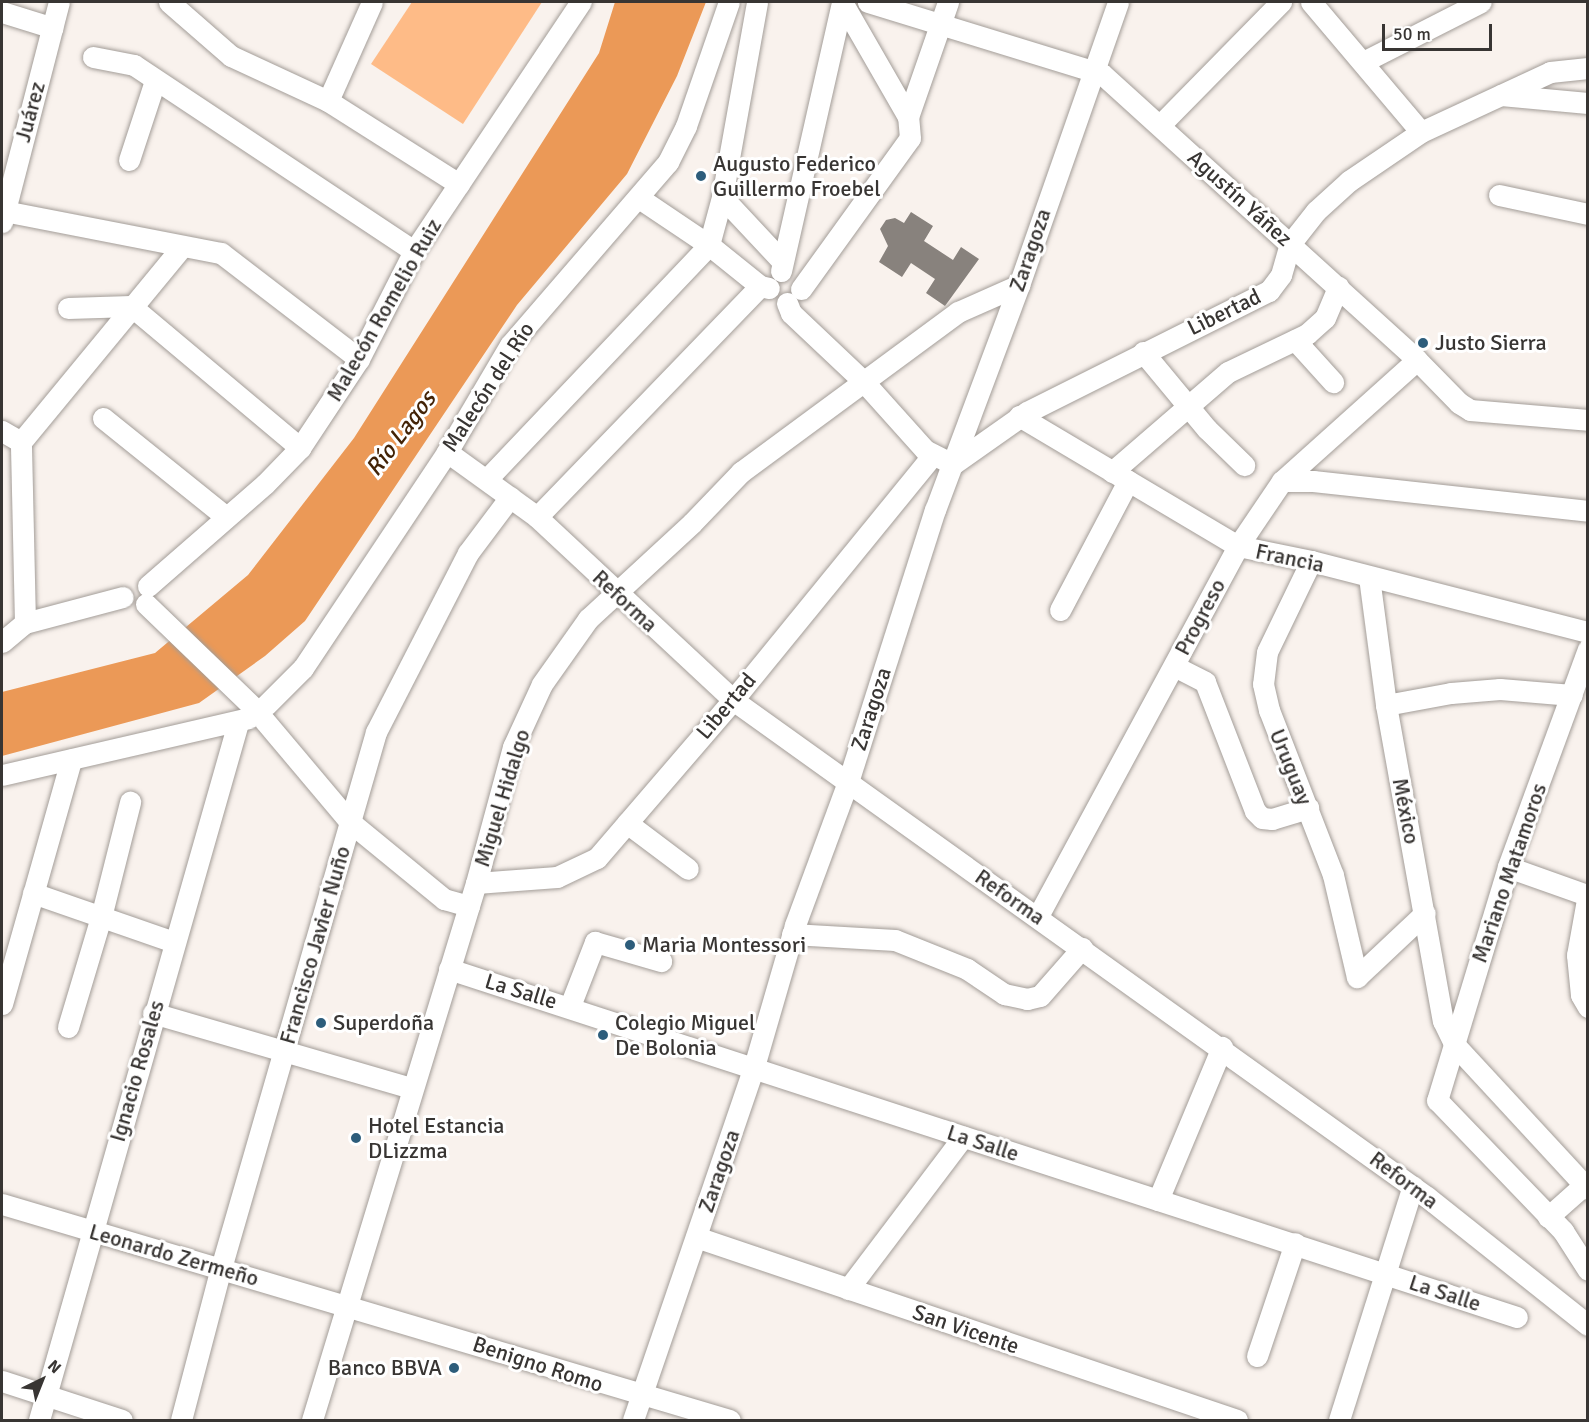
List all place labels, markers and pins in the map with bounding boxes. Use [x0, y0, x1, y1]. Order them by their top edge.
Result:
place label: Augusto Federico Guillermo Froebel [713, 150, 881, 202]
marker: Augusto Federico Guillermo Froebel [694, 169, 708, 183]
place label: Justo Sierra [1435, 330, 1547, 356]
marker: Justo Sierra [1416, 336, 1430, 350]
place label: Maria Montessori [642, 932, 806, 958]
marker: Maria Montessori [623, 938, 637, 952]
place label: Colegio Miguel De Bolonia [615, 1009, 755, 1060]
place label: Superdoña [333, 1010, 434, 1036]
marker: Superdoña [314, 1016, 328, 1030]
marker: Colegio Miguel De Bolonia [596, 1028, 610, 1042]
place label: Hotel Estancia DLizzma [368, 1112, 505, 1164]
marker: Hotel Estancia DLizzma [349, 1131, 363, 1145]
place label: Banco BBVA [328, 1355, 442, 1381]
marker: Banco BBVA [447, 1361, 461, 1375]

